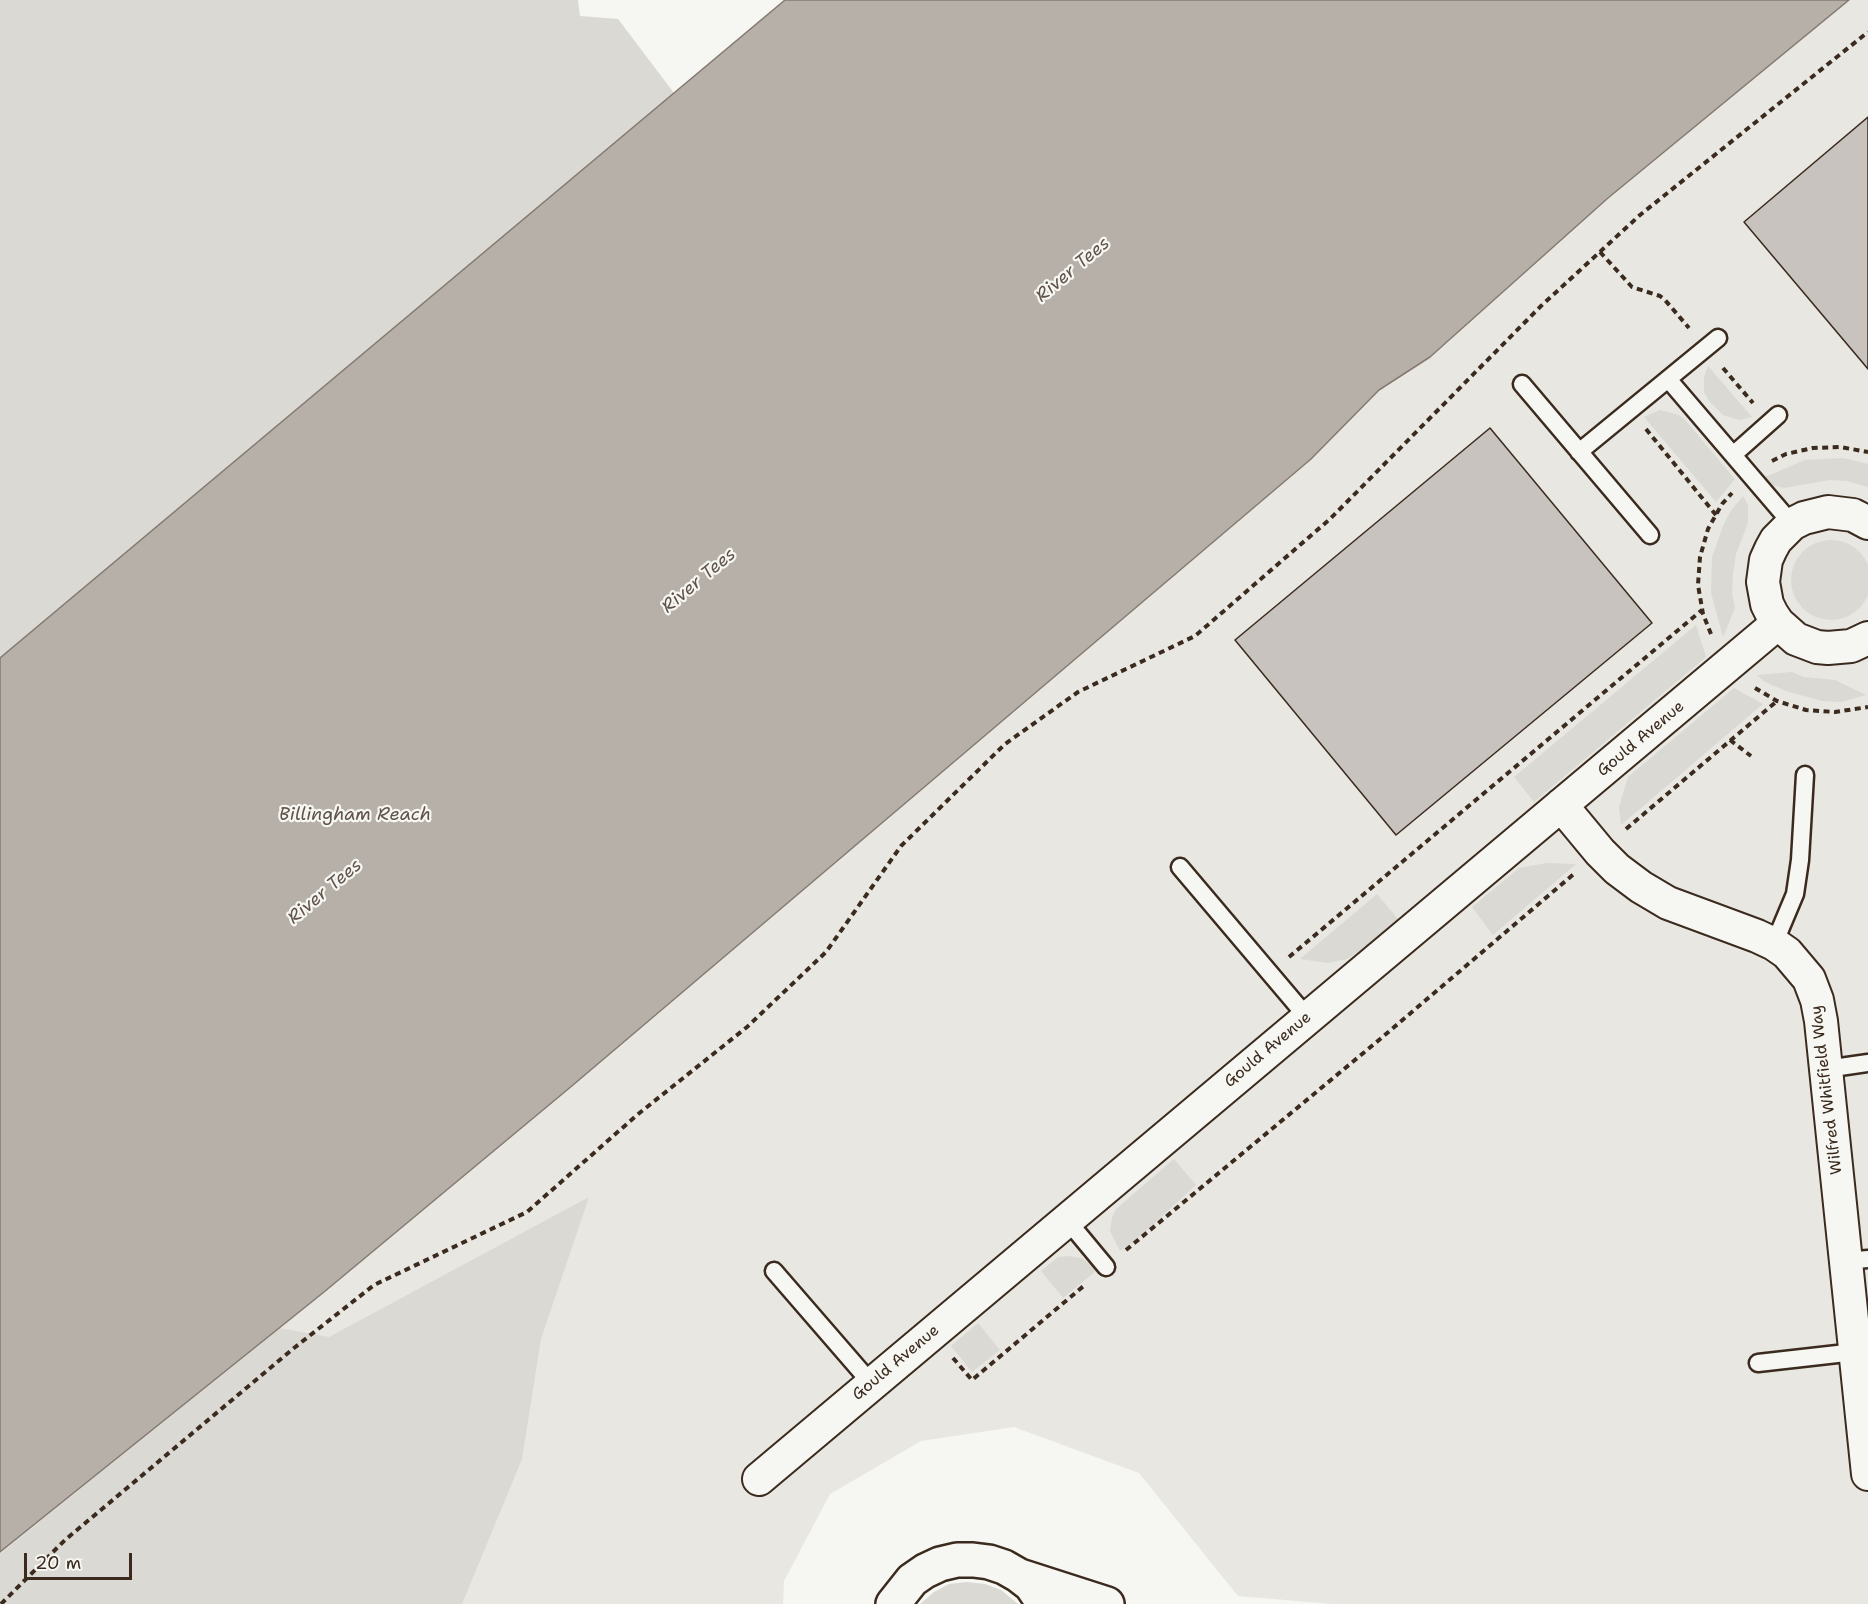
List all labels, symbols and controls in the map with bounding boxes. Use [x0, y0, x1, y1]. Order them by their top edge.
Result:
water label: River Tees [1032, 233, 1114, 307]
water label: River Tees [658, 544, 740, 618]
street label: Gould Avenue [1594, 697, 1688, 781]
water label: Billingham Reach [279, 804, 431, 826]
water label: River Tees [284, 855, 366, 929]
street label: Wilfred Whitfield Way [1807, 1004, 1847, 1176]
street label: Gould Avenue [1221, 1008, 1315, 1092]
street label: Gould Avenue [849, 1321, 943, 1405]
scale bar [27, 1541, 135, 1579]
text: 20 m [35, 1551, 81, 1575]

